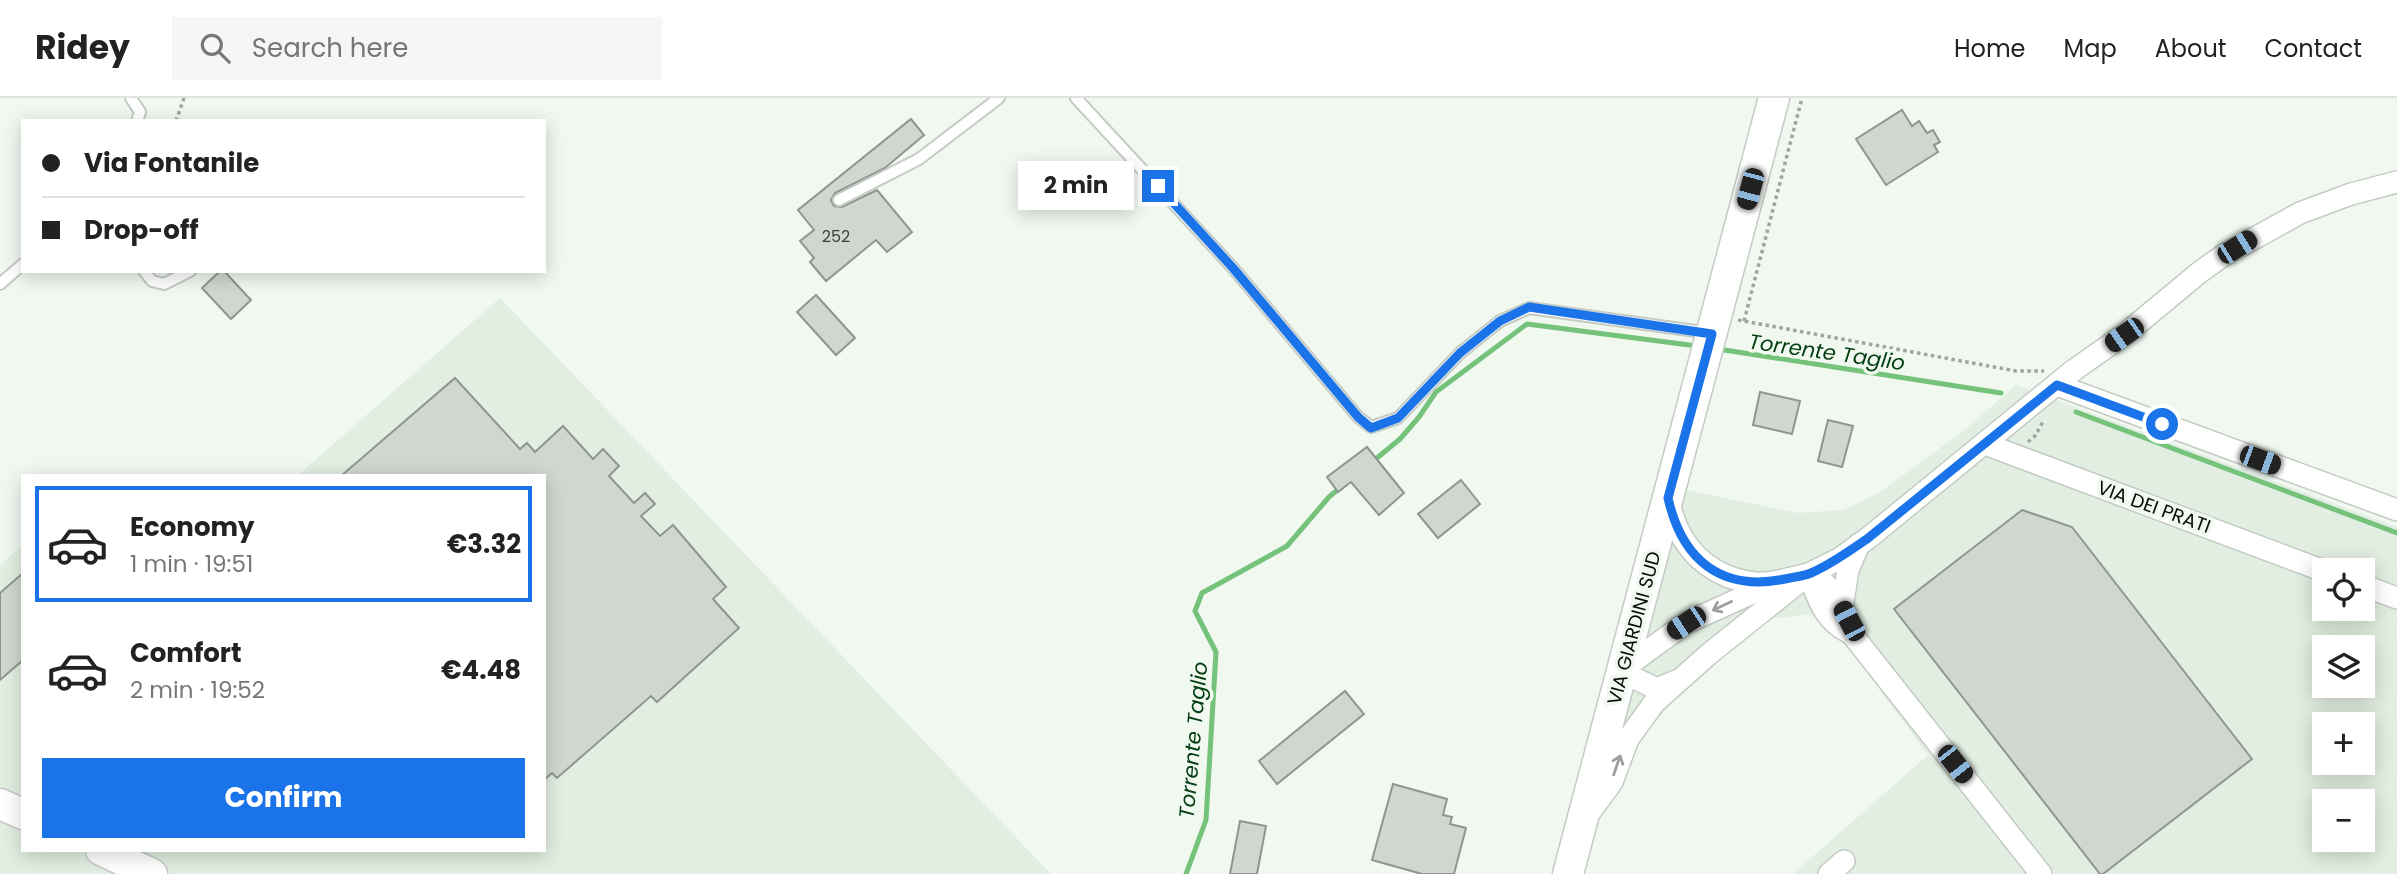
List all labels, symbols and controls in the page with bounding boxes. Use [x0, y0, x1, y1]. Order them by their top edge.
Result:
search box [172, 17, 662, 80]
text: Ridey [35, 24, 130, 71]
icon: search [196, 29, 234, 67]
text: Search here [252, 30, 408, 66]
text: Home [1954, 32, 2026, 65]
text: Map [2064, 32, 2117, 65]
text: About [2155, 32, 2226, 65]
text: Contact [2264, 32, 2362, 65]
text: Via Fontanile [84, 145, 259, 181]
callout: 2 min [1018, 162, 1134, 210]
car [1735, 166, 1766, 212]
text: 2 min [1044, 169, 1108, 201]
route end [1142, 170, 1174, 202]
text: Drop-off [84, 212, 199, 248]
house number: 252 [822, 225, 850, 248]
car [2214, 227, 2261, 267]
car [2101, 314, 2148, 356]
water label: Torrente Taglio [1747, 327, 1907, 377]
route start [2146, 408, 2178, 440]
car [2237, 443, 2284, 477]
street label: VIA DEI PRATI [2094, 474, 2214, 540]
text: Economy [130, 509, 254, 545]
icon: car [46, 513, 109, 576]
text: €3.32 [447, 526, 521, 562]
text: 1 min · 19:51 [130, 548, 253, 580]
street label: VIA GIARDINI SUD [1601, 548, 1667, 708]
map controls [2312, 558, 2375, 852]
button: locate [2312, 558, 2375, 621]
car [1830, 598, 1869, 644]
one-way arrow [1712, 599, 1733, 613]
car [1663, 603, 1710, 643]
text: Comfort [130, 635, 242, 671]
button: layers [2312, 635, 2375, 698]
icon: car [46, 639, 109, 702]
text: €4.48 [441, 652, 521, 688]
water label: Torrente Taglio [1172, 660, 1214, 820]
text: 2 min · 19:52 [130, 674, 265, 706]
button: + [2312, 712, 2375, 775]
car [1934, 741, 1977, 787]
one-way arrow [1612, 754, 1624, 776]
button: Confirm [42, 758, 525, 838]
button: − [2312, 789, 2375, 852]

